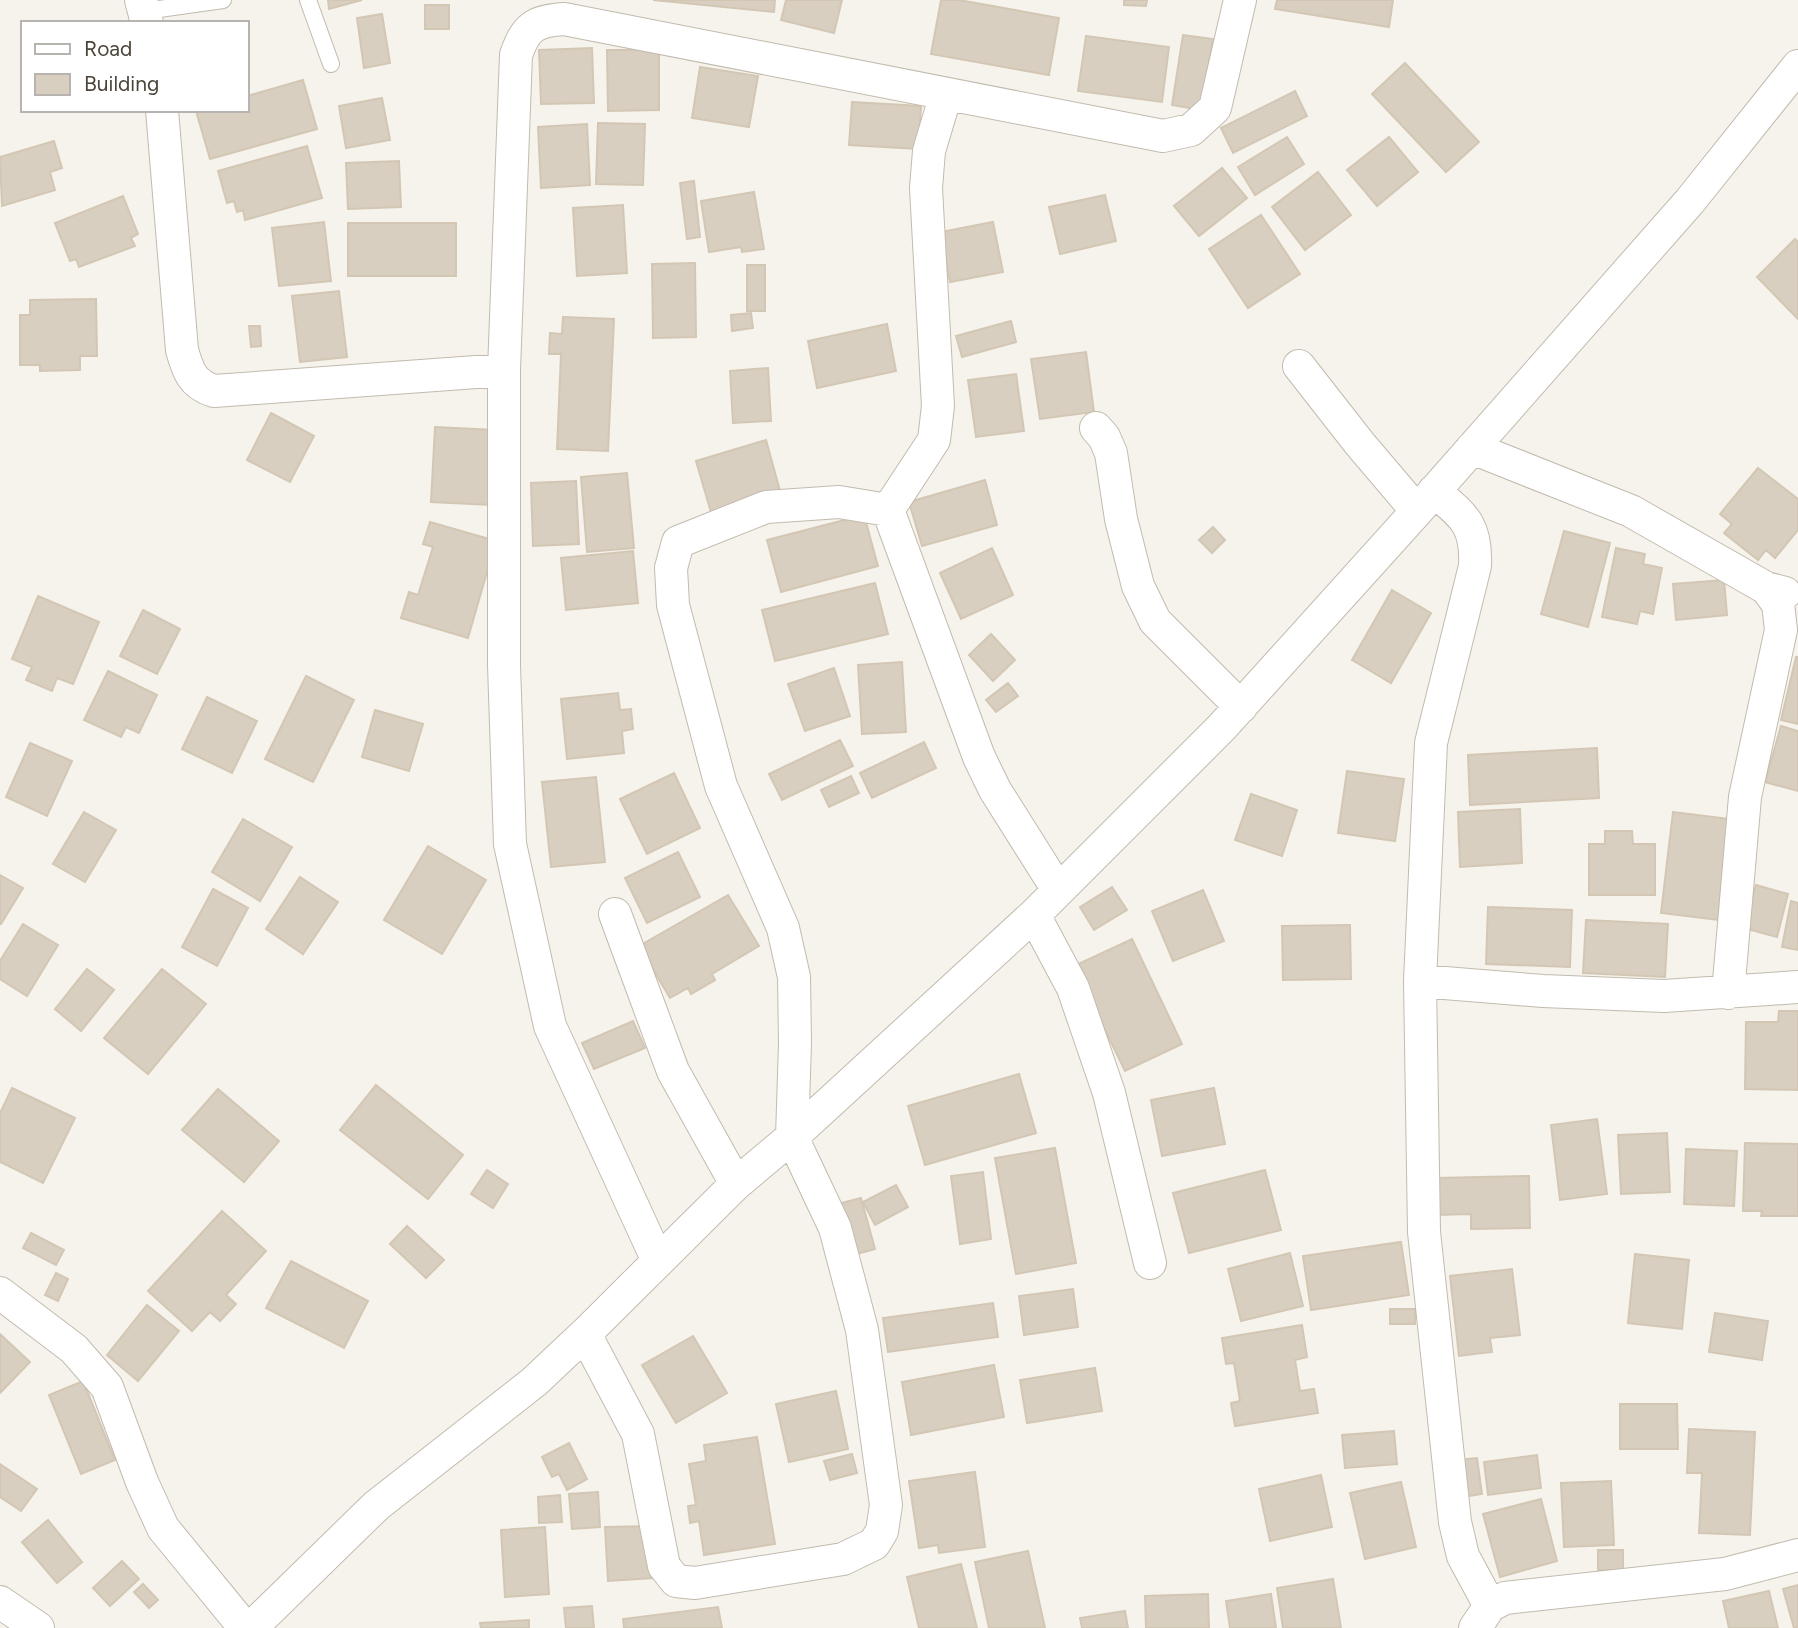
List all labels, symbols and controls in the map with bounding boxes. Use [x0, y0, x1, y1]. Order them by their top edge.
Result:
legend [21, 21, 248, 112]
text: Road [84, 36, 132, 61]
text: Building [84, 71, 159, 96]

